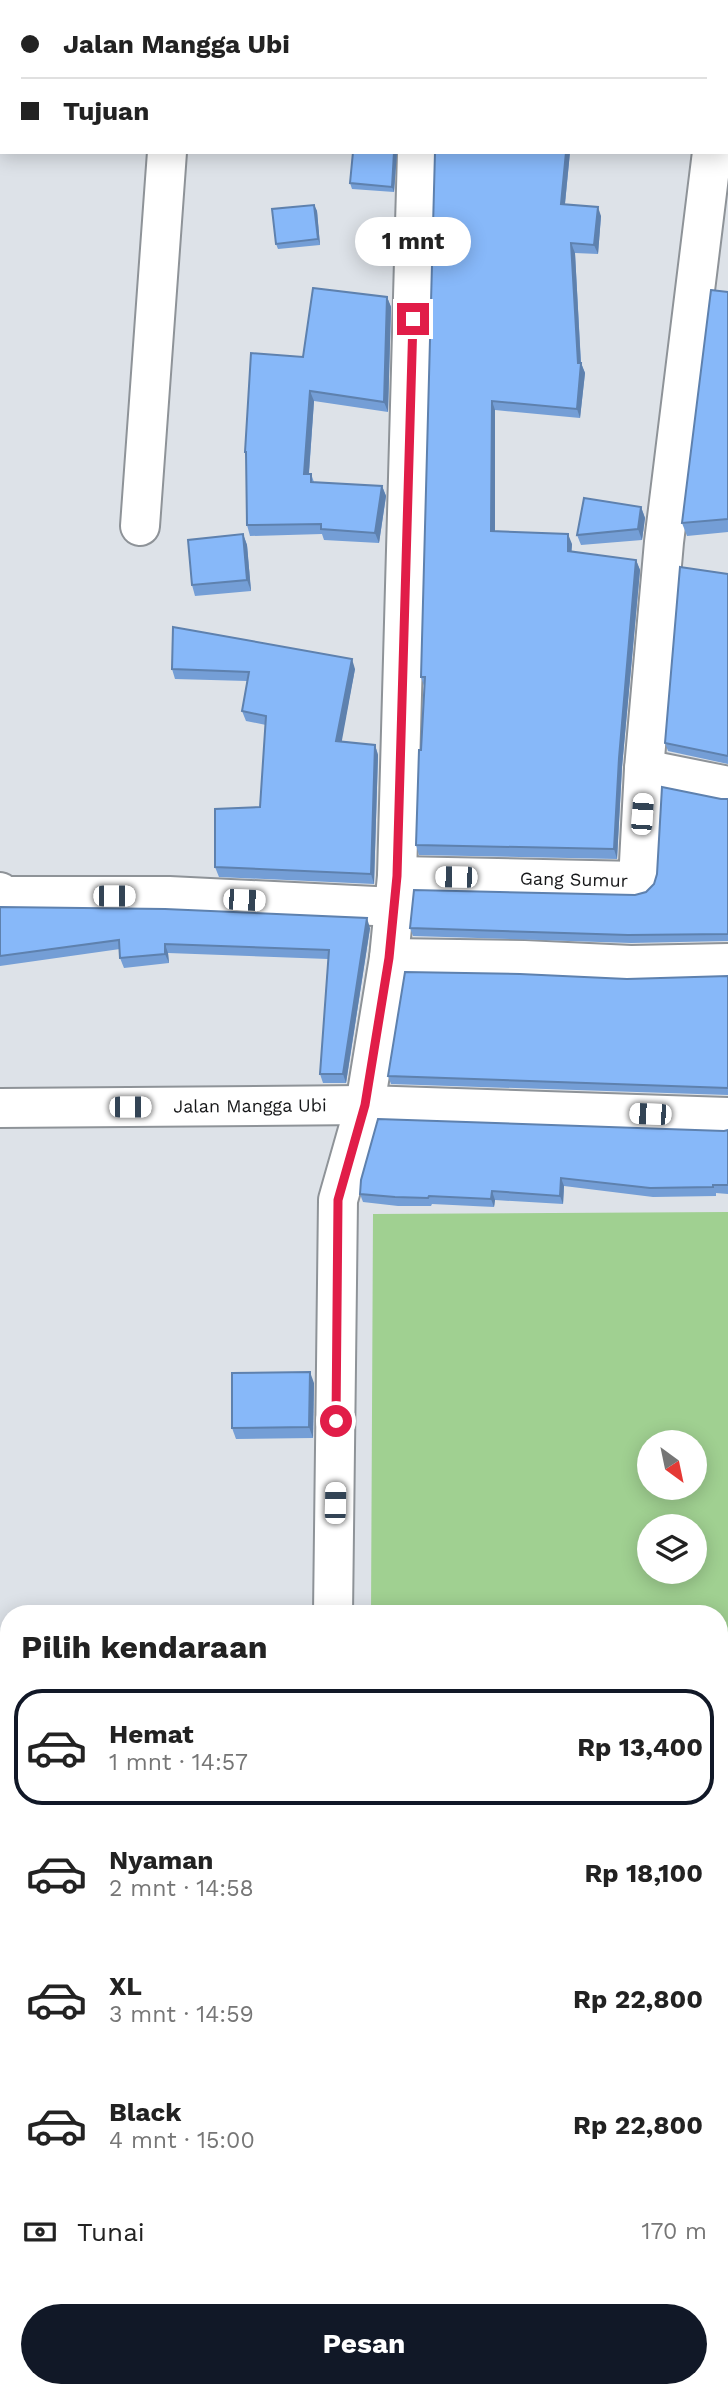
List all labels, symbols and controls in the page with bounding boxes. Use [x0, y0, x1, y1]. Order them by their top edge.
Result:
text: Jalan Mangga Ubi [63, 29, 290, 59]
text: Tujuan [63, 96, 149, 126]
callout: 1 mnt [355, 218, 471, 266]
text: 1 mnt [382, 228, 444, 255]
route end [397, 303, 429, 335]
car [631, 792, 654, 836]
car [435, 866, 478, 888]
street label: Gang Sumur [520, 868, 628, 891]
car [94, 886, 136, 907]
car [223, 888, 266, 912]
street label: Jalan Mangga Ubi [173, 1094, 327, 1117]
car [110, 1097, 152, 1118]
car [629, 1103, 672, 1125]
route start [320, 1405, 352, 1437]
north arrow [637, 1430, 707, 1500]
map controls [637, 1430, 707, 1584]
car [325, 1482, 346, 1524]
button: layers [637, 1514, 707, 1584]
text: Pilih kendaraan [21, 1628, 268, 1666]
icon: car [25, 1716, 88, 1779]
text: Hemat [109, 1719, 194, 1749]
text: Rp 13,400 [577, 1732, 703, 1762]
text: 1 mnt · 14:57 [109, 1749, 248, 1776]
icon: car [25, 1842, 88, 1905]
text: Nyaman [109, 1845, 213, 1875]
text: Rp 18,100 [584, 1858, 703, 1888]
text: 2 mnt · 14:58 [109, 1875, 254, 1902]
icon: car [25, 1968, 88, 2031]
text: XL [109, 1971, 142, 2001]
text: Rp 22,800 [573, 1984, 703, 2014]
text: 3 mnt · 14:59 [109, 2001, 254, 2028]
icon: car [25, 2094, 88, 2157]
text: Black [109, 2097, 181, 2127]
text: Rp 22,800 [573, 2110, 703, 2140]
text: 4 mnt · 15:00 [109, 2127, 255, 2154]
icon: cash [21, 2213, 59, 2251]
text: Tunai [77, 2217, 145, 2247]
text: 170 m [642, 2218, 707, 2245]
button: Pesan [21, 2304, 707, 2384]

